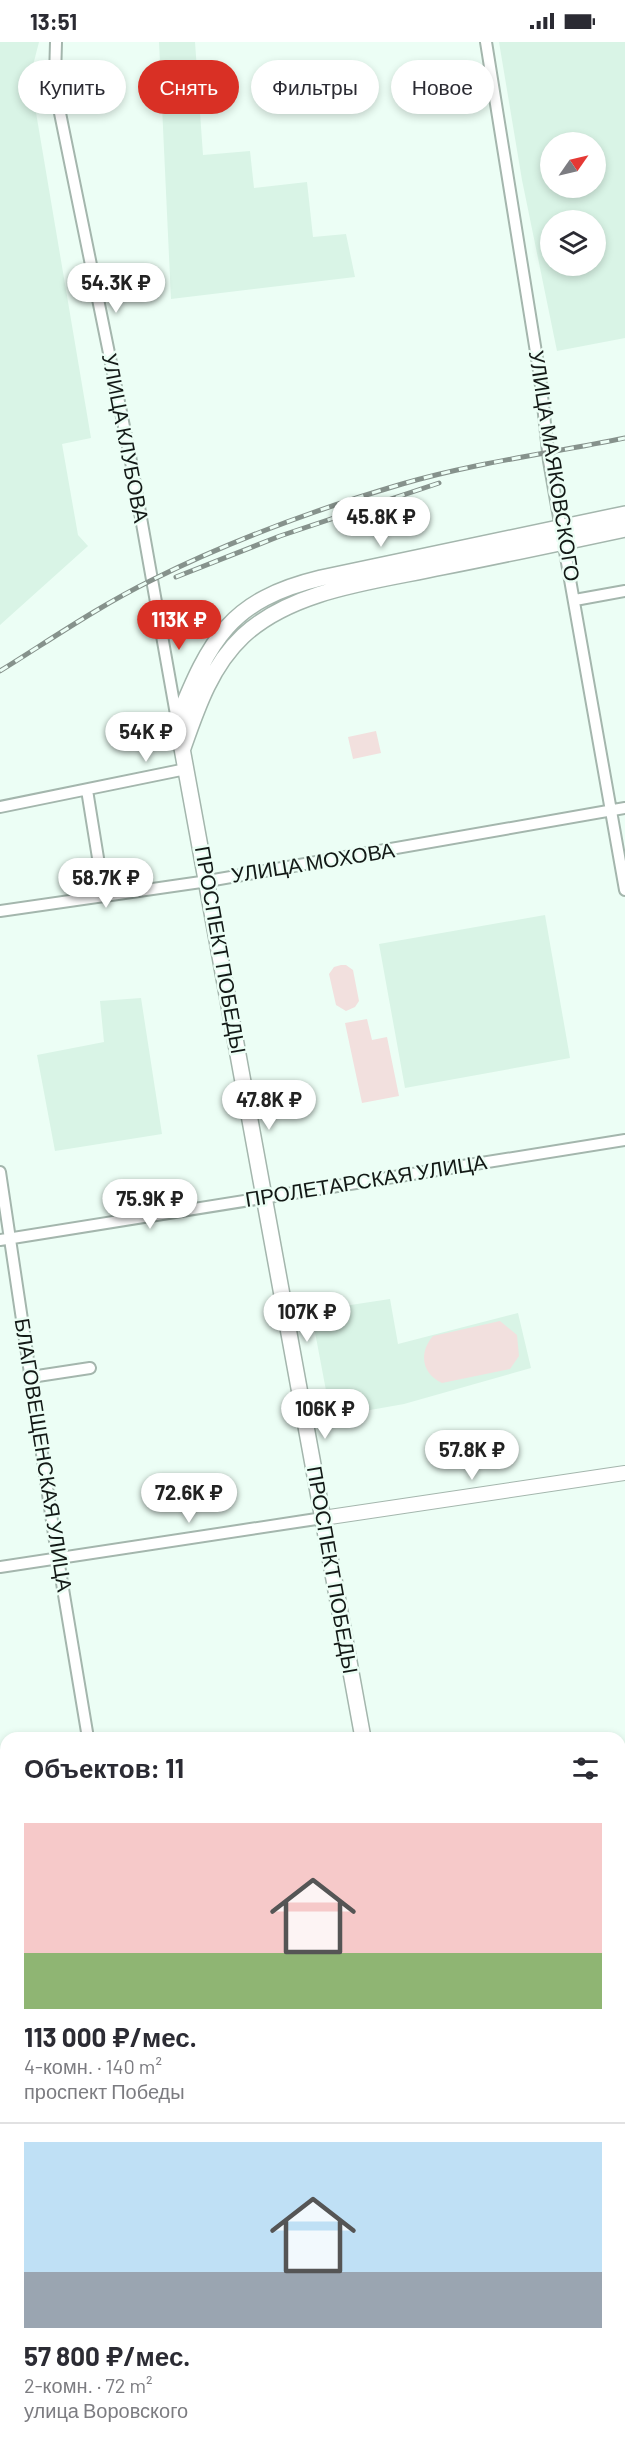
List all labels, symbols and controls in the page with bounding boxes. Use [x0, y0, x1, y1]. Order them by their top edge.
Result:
text: 13:51 [30, 8, 77, 34]
chip: Купить [18, 60, 126, 114]
chip: Снять [138, 60, 239, 114]
chip: Фильтры [251, 60, 379, 114]
chip: Новое [391, 60, 494, 114]
north arrow [540, 132, 606, 198]
map controls [540, 132, 606, 276]
button: layers [540, 210, 606, 276]
pin: 54.3K ₽ [61, 263, 171, 314]
text: 54.3K ₽ [81, 270, 151, 294]
street label: УЛИЦА МАЯКОВСКОГО [525, 348, 586, 583]
street label: УЛИЦА КЛУБОВА [98, 351, 155, 524]
pin: 45.8K ₽ [326, 497, 436, 548]
text: 45.8K ₽ [346, 504, 416, 528]
pin: 113K ₽ [130, 600, 228, 651]
text: 113K ₽ [151, 607, 207, 631]
pin: 54K ₽ [104, 712, 188, 763]
text: 54K ₽ [119, 719, 173, 743]
street label: УЛИЦА МОХОВА [229, 836, 396, 887]
street label: ПРОСПЕКТ ПОБЕДЫ [191, 844, 252, 1056]
pin: 58.7K ₽ [51, 858, 161, 909]
text: 58.7K ₽ [72, 865, 140, 889]
pin: 47.8K ₽ [214, 1080, 324, 1131]
text: 47.8K ₽ [236, 1087, 302, 1111]
street label: ПРОЛЕТАРСКАЯ УЛИЦА [243, 1148, 488, 1211]
pin: 75.9K ₽ [95, 1179, 205, 1230]
text: 75.9K ₽ [116, 1186, 184, 1210]
pin: 107K ₽ [258, 1292, 356, 1343]
text: 107K ₽ [278, 1299, 336, 1323]
street label: БЛАГОВЕЩЕНСКАЯ УЛИЦА [10, 1316, 78, 1593]
pin: 106K ₽ [276, 1389, 374, 1440]
text: 106K ₽ [295, 1396, 355, 1420]
pin: 57.8K ₽ [417, 1430, 527, 1481]
text: 57.8K ₽ [439, 1437, 505, 1461]
street label: ПРОСПЕКТ ПОБЕДЫ [303, 1464, 364, 1676]
pin: 72.6K ₽ [134, 1473, 244, 1524]
text: 72.6K ₽ [155, 1480, 223, 1504]
text: Объектов: 11 [24, 1752, 184, 1783]
icon: filters [569, 1752, 602, 1785]
icon: home [259, 1862, 367, 1970]
text: 113 000 ₽/мес. [24, 2021, 197, 2052]
text: 4-комн. · 140 m² [24, 2054, 162, 2078]
text: проспект Победы [24, 2079, 185, 2103]
icon: home [259, 2181, 367, 2289]
text: 57 800 ₽/мес. [24, 2340, 190, 2371]
text: 2-комн. · 72 m² [24, 2373, 153, 2397]
text: улица Воровского [24, 2398, 188, 2422]

